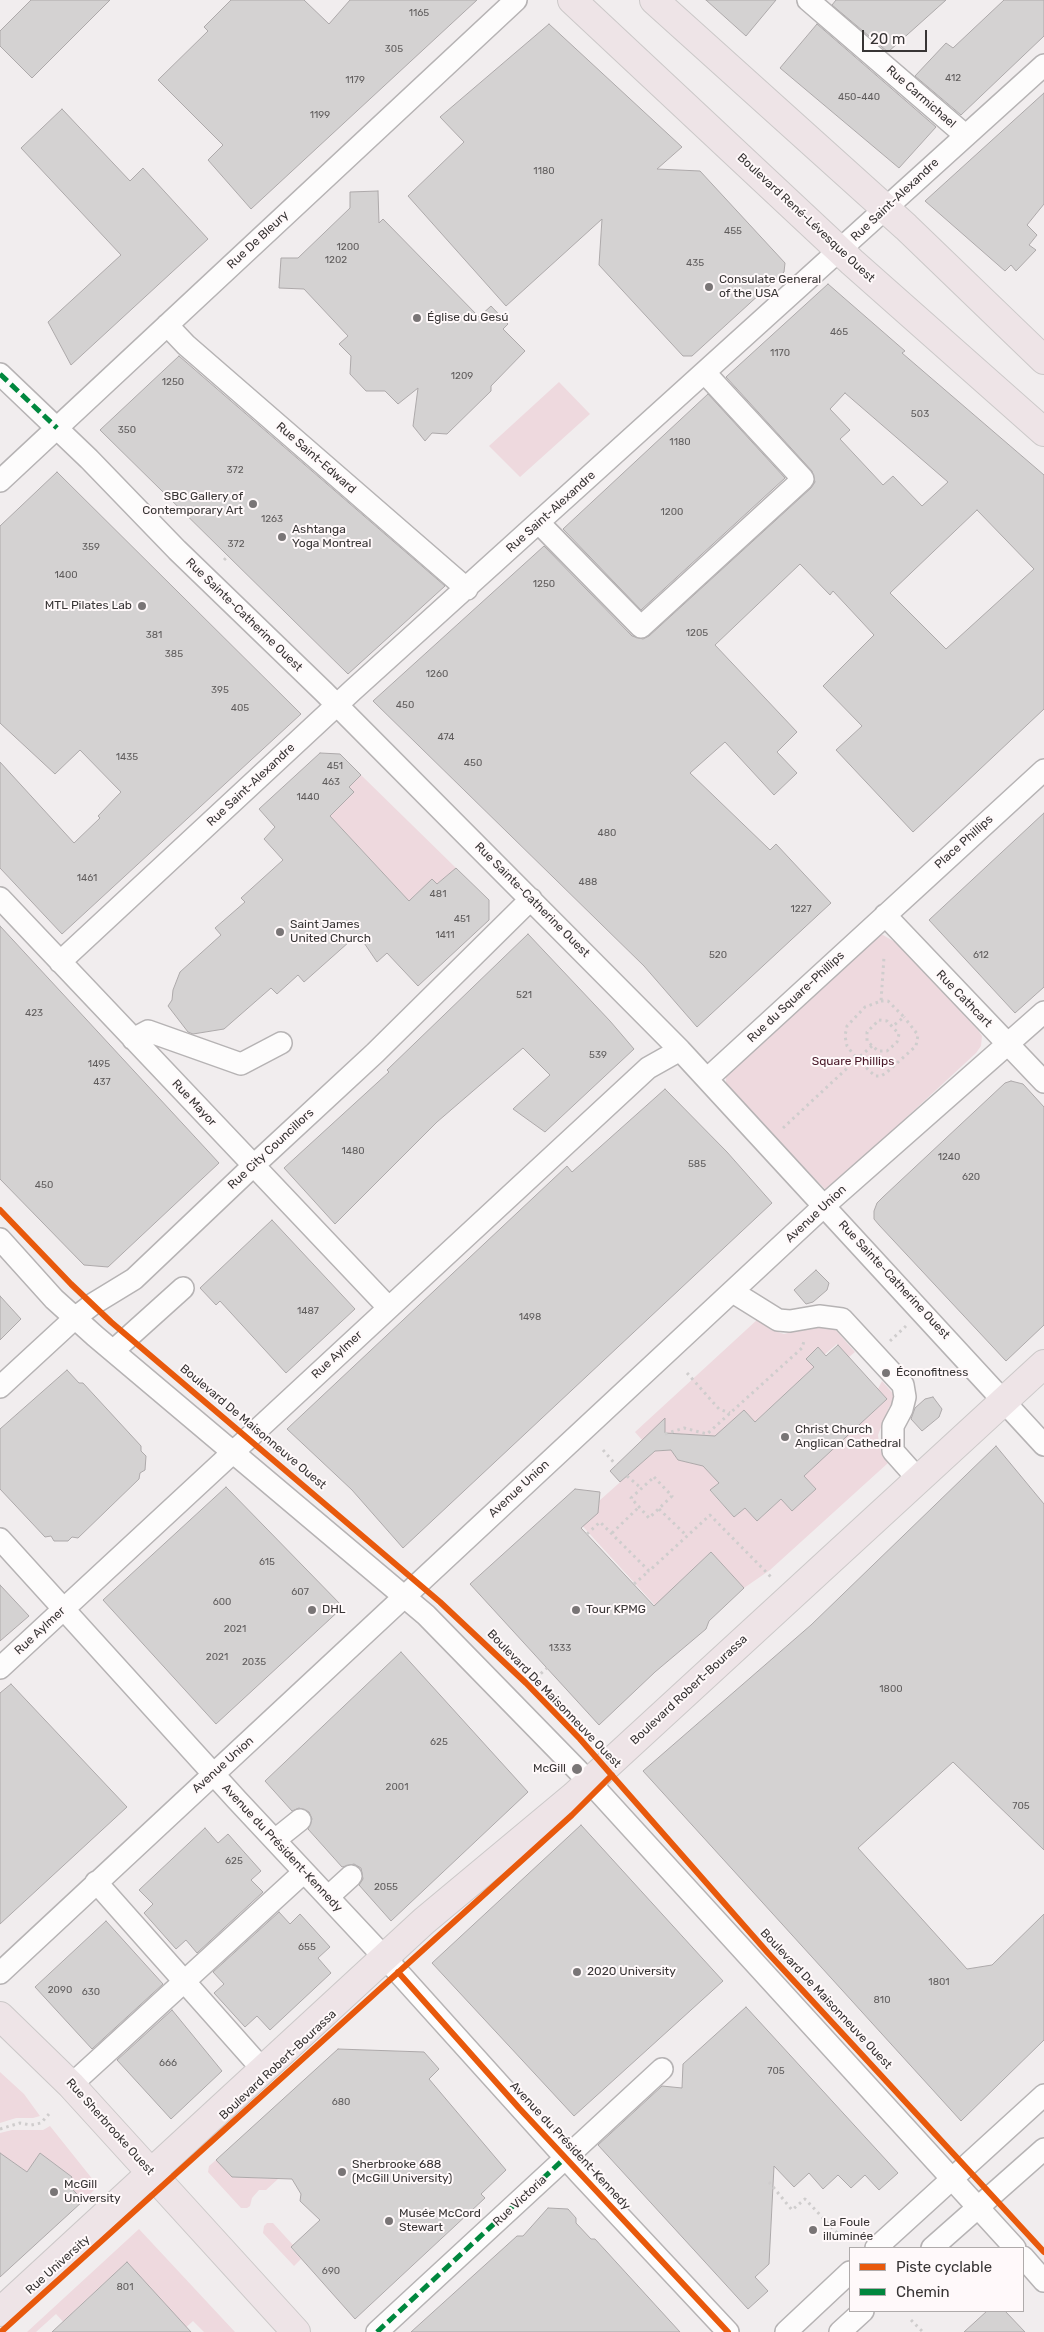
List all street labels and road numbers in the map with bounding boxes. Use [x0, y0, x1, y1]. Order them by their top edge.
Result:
street label: Rue Carmichael [883, 63, 959, 131]
street label: Boulevard René-Lévesque Ouest [734, 150, 878, 286]
street label: Rue Saint-Alexandre [848, 155, 942, 245]
street label: Rue De Bleury [224, 208, 292, 272]
street label: Rue Saint-Edward [273, 419, 359, 497]
street label: Rue Saint-Alexandre [503, 468, 599, 556]
street label: Rue Sainte-Catherine Ouest [183, 555, 305, 675]
street label: Rue Saint-Alexandre [204, 740, 298, 830]
street label: Place Phillips [932, 812, 996, 872]
street label: Rue Sainte-Catherine Ouest [472, 840, 592, 960]
street label: Rue du Square-Phillips [745, 948, 847, 1046]
street label: Rue Cathcart [933, 967, 995, 1031]
street label: Rue Mayor [169, 1077, 219, 1129]
street label: Rue City Councillors [225, 1105, 317, 1193]
street label: Avenue Union [783, 1182, 849, 1246]
street label: Rue Sainte-Catherine Ouest [835, 1218, 953, 1342]
street label: Rue Aylmer [309, 1328, 365, 1382]
street label: Boulevard De Maisonneuve Ouest [177, 1362, 329, 1492]
street label: Avenue Union [486, 1457, 552, 1521]
street label: Rue Aylmer [12, 1604, 68, 1658]
street label: Boulevard De Maisonneuve Ouest [484, 1627, 624, 1771]
street label: Boulevard Robert-Bourassa [628, 1632, 750, 1748]
street label: Avenue Union [189, 1734, 257, 1796]
street label: Avenue du Président-Kennedy [219, 1781, 345, 1915]
street label: Boulevard De Maisonneuve Ouest [757, 1926, 895, 2072]
street label: Boulevard Robert-Bourassa [217, 2007, 339, 2123]
street label: Rue Sherbrooke Ouest [63, 2076, 157, 2178]
street label: Avenue du Président-Kennedy [507, 2079, 633, 2213]
street label: Rue Victoria [490, 2173, 550, 2229]
street label: Rue University [23, 2232, 93, 2298]

